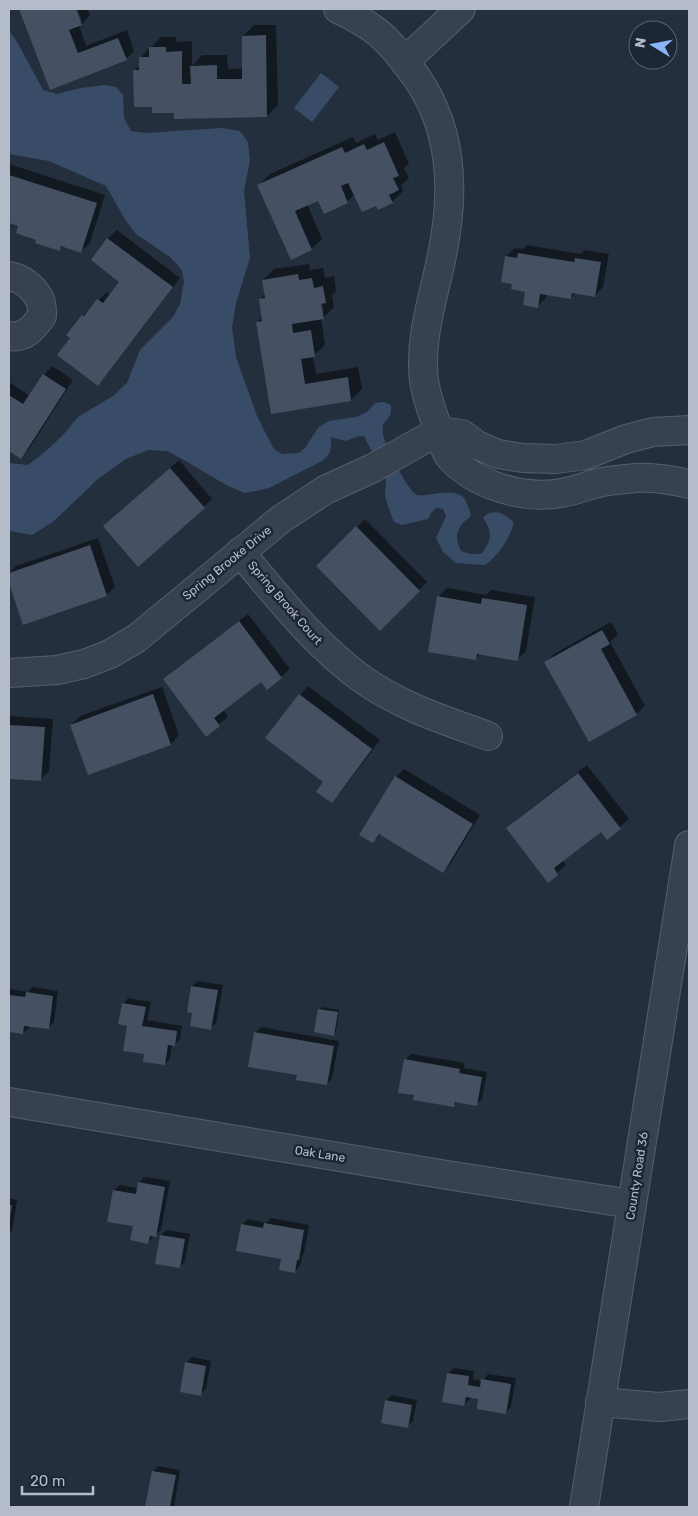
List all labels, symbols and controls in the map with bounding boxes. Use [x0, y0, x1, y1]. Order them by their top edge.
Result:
north arrow [628, 20, 678, 70]
text: N [631, 36, 650, 49]
street label: Spring Brooke Drive [180, 523, 274, 603]
street label: Spring Brook Court [245, 558, 325, 648]
street label: County Road 36 [623, 1131, 651, 1221]
street label: Oak Lane [294, 1143, 347, 1165]
scale bar [22, 1464, 94, 1496]
text: 20 m [30, 1472, 65, 1490]

